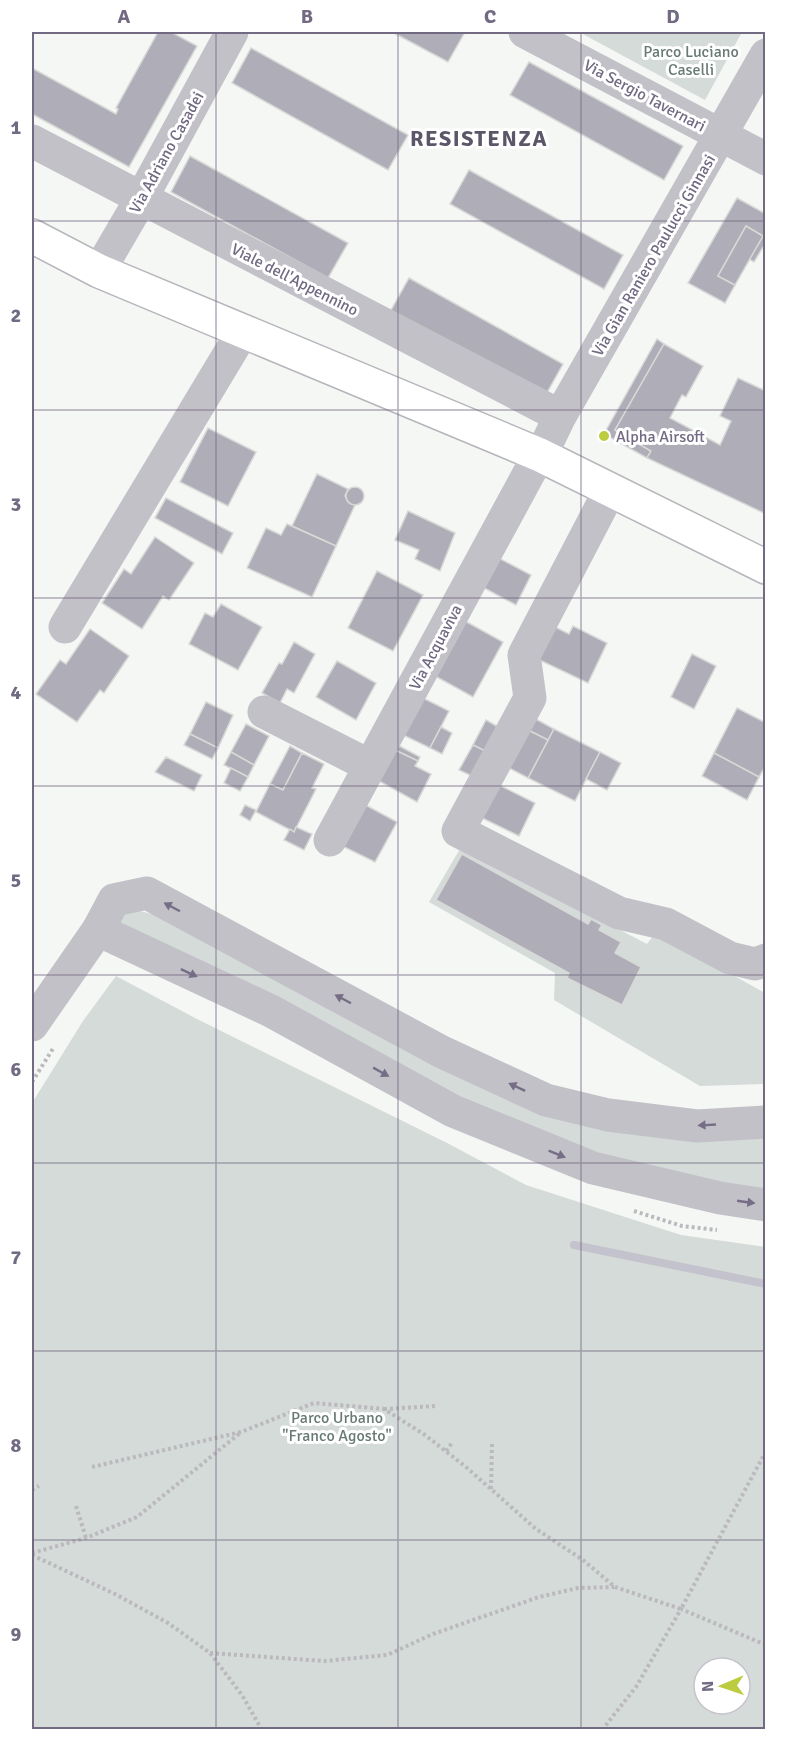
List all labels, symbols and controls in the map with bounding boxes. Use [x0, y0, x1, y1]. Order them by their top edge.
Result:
text: A [118, 4, 131, 29]
text: B [301, 4, 313, 29]
text: C [484, 4, 496, 29]
text: D [666, 4, 680, 29]
park label: Parco Luciano Caselli [643, 42, 739, 80]
street label: Via Sergio Tavernari [580, 55, 709, 136]
street label: Via Adriano Casadei [125, 88, 209, 217]
text: 1 [11, 115, 22, 140]
district label: RESISTENZA [410, 125, 548, 152]
street label: Via Gian Raniero Paulucci Ginnasi [588, 151, 720, 360]
street label: Viale dell'Appennino [228, 239, 361, 321]
text: 2 [11, 303, 21, 328]
place label: Alpha Airsoft [616, 427, 705, 447]
marker: Alpha Airsoft [597, 429, 611, 443]
text: 3 [11, 492, 21, 517]
street label: Via Acquaviva [405, 601, 467, 694]
text: 4 [11, 680, 22, 705]
text: 5 [11, 868, 21, 893]
one-way arrow [163, 902, 180, 912]
one-way arrow [180, 968, 198, 978]
one-way arrow [335, 994, 352, 1004]
text: 6 [11, 1057, 22, 1082]
one-way arrow [373, 1067, 390, 1077]
one-way arrow [509, 1082, 526, 1091]
one-way arrow [698, 1121, 717, 1130]
one-way arrow [549, 1149, 567, 1159]
one-way arrow [736, 1197, 755, 1206]
text: 7 [11, 1245, 22, 1270]
park label: Parco Urbano "Franco Agosto" [282, 1408, 392, 1446]
text: 8 [11, 1433, 22, 1458]
text: 9 [11, 1622, 22, 1647]
north arrow [692, 1656, 752, 1716]
text: N [698, 1681, 718, 1692]

